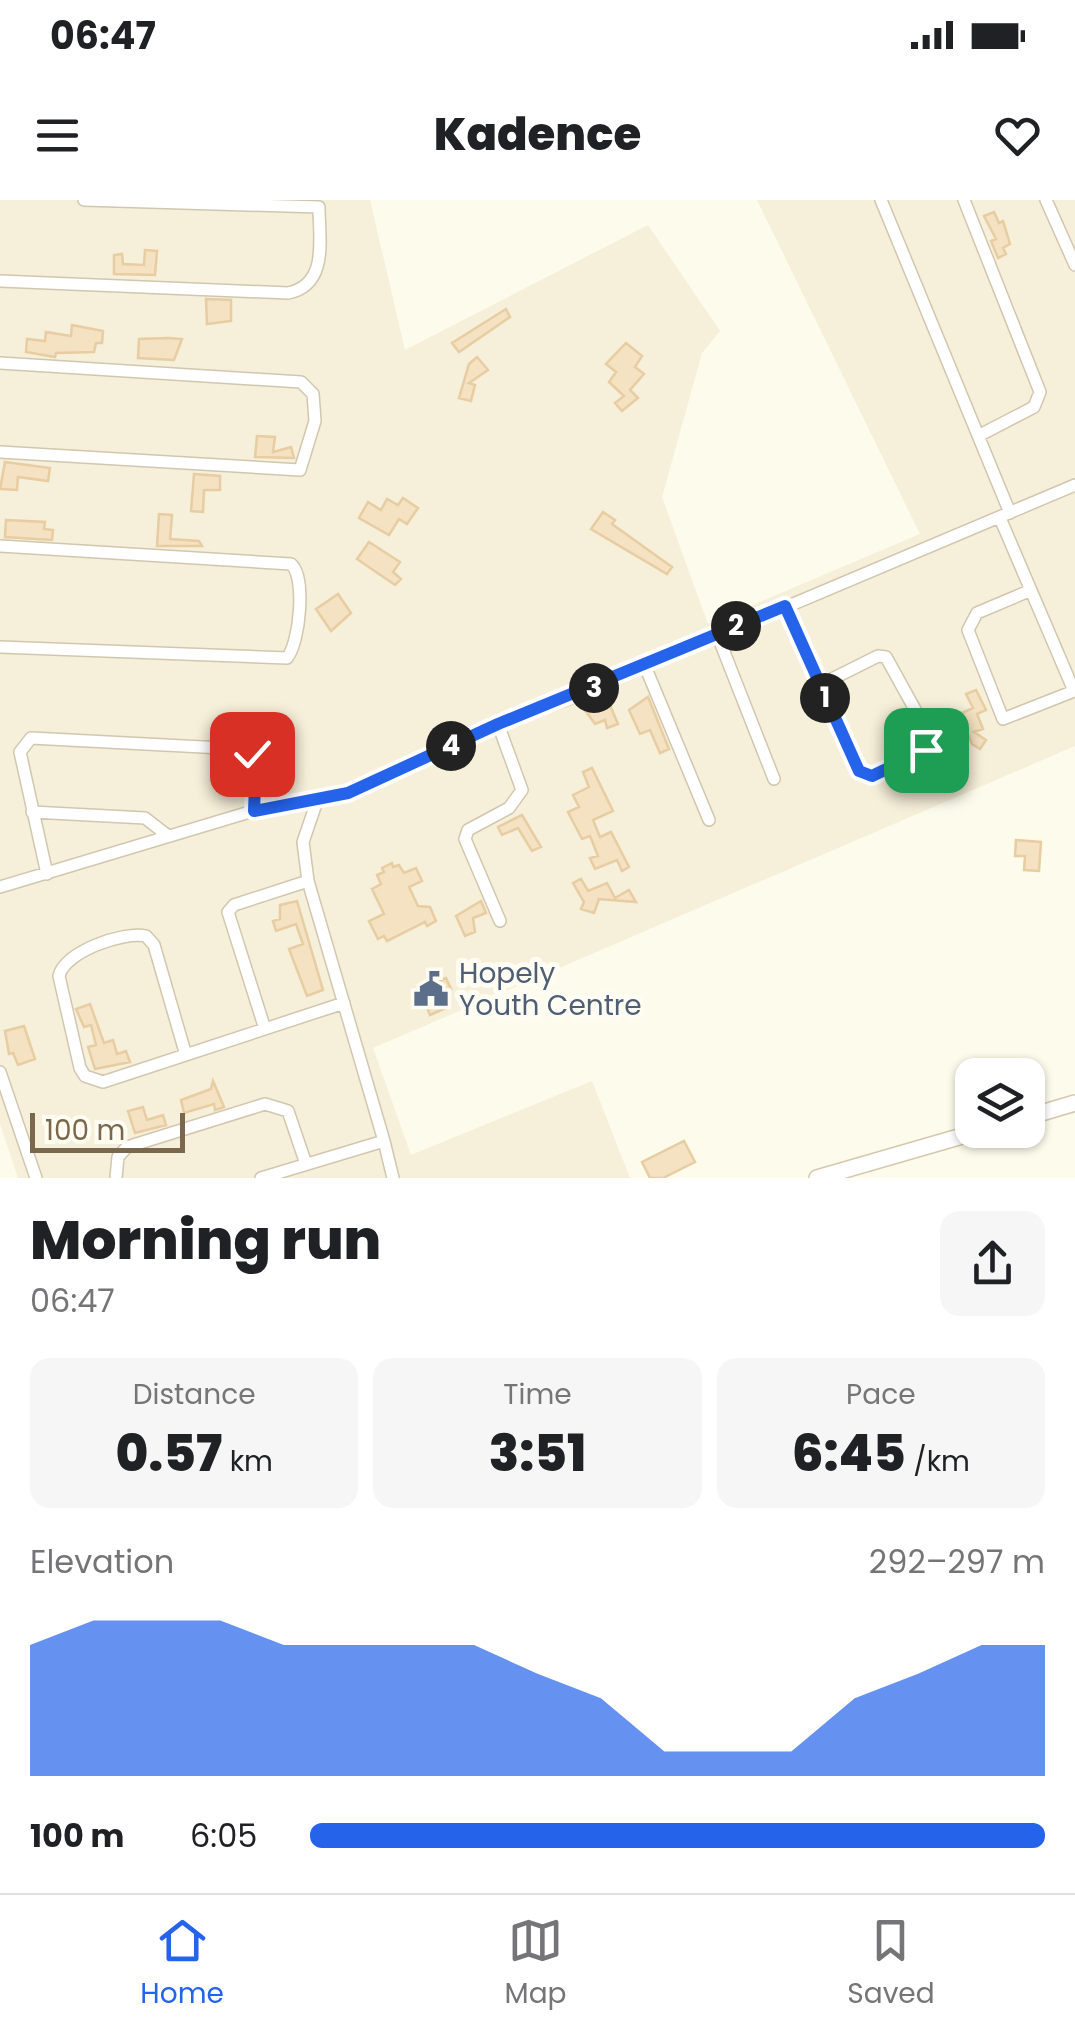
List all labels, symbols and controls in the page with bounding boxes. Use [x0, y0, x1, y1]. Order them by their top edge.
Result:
text: 06:47 [50, 9, 156, 62]
text: Kadence [434, 103, 641, 166]
icon: menu [30, 108, 85, 163]
icon: heart [990, 108, 1045, 163]
pin: 2 [711, 601, 761, 651]
text: 2 [728, 606, 744, 645]
pin: 3 [569, 663, 619, 713]
text: 3 [586, 668, 602, 707]
pin: 1 [800, 673, 850, 723]
text: 1 [820, 678, 830, 717]
pin [884, 708, 969, 793]
pin [210, 712, 295, 797]
pin: 4 [426, 721, 476, 771]
icon: arrive [899, 723, 954, 778]
text: 4 [442, 726, 460, 765]
icon: check [225, 727, 280, 782]
place label: Hopely Youth Centre [459, 954, 642, 1025]
public building icon: Hopely Youth Centre [412, 970, 450, 1008]
map controls [955, 1058, 1045, 1148]
button: layers [955, 1058, 1045, 1148]
scale bar [30, 1108, 185, 1153]
text: 100 m [45, 1111, 125, 1150]
text: Morning run [30, 1201, 381, 1278]
button: share [940, 1211, 1045, 1316]
text: 06:47 [30, 1278, 115, 1323]
text: Distance [133, 1375, 256, 1414]
text: Time [503, 1375, 572, 1414]
text: Pace [846, 1375, 916, 1414]
text: 0.57 [115, 1418, 222, 1489]
text: 3:51 [489, 1418, 586, 1489]
text: 6:45 [792, 1418, 906, 1489]
text: km [222, 1442, 273, 1481]
text: /km [906, 1442, 970, 1481]
text: Elevation [30, 1539, 174, 1584]
text: 292–297 m [869, 1539, 1045, 1584]
text: 100 m [30, 1813, 124, 1858]
text: 6:05 [190, 1813, 257, 1858]
tab: Home [140, 1913, 224, 2015]
tab: Map [505, 1913, 567, 2015]
tab: Saved [847, 1913, 935, 2015]

